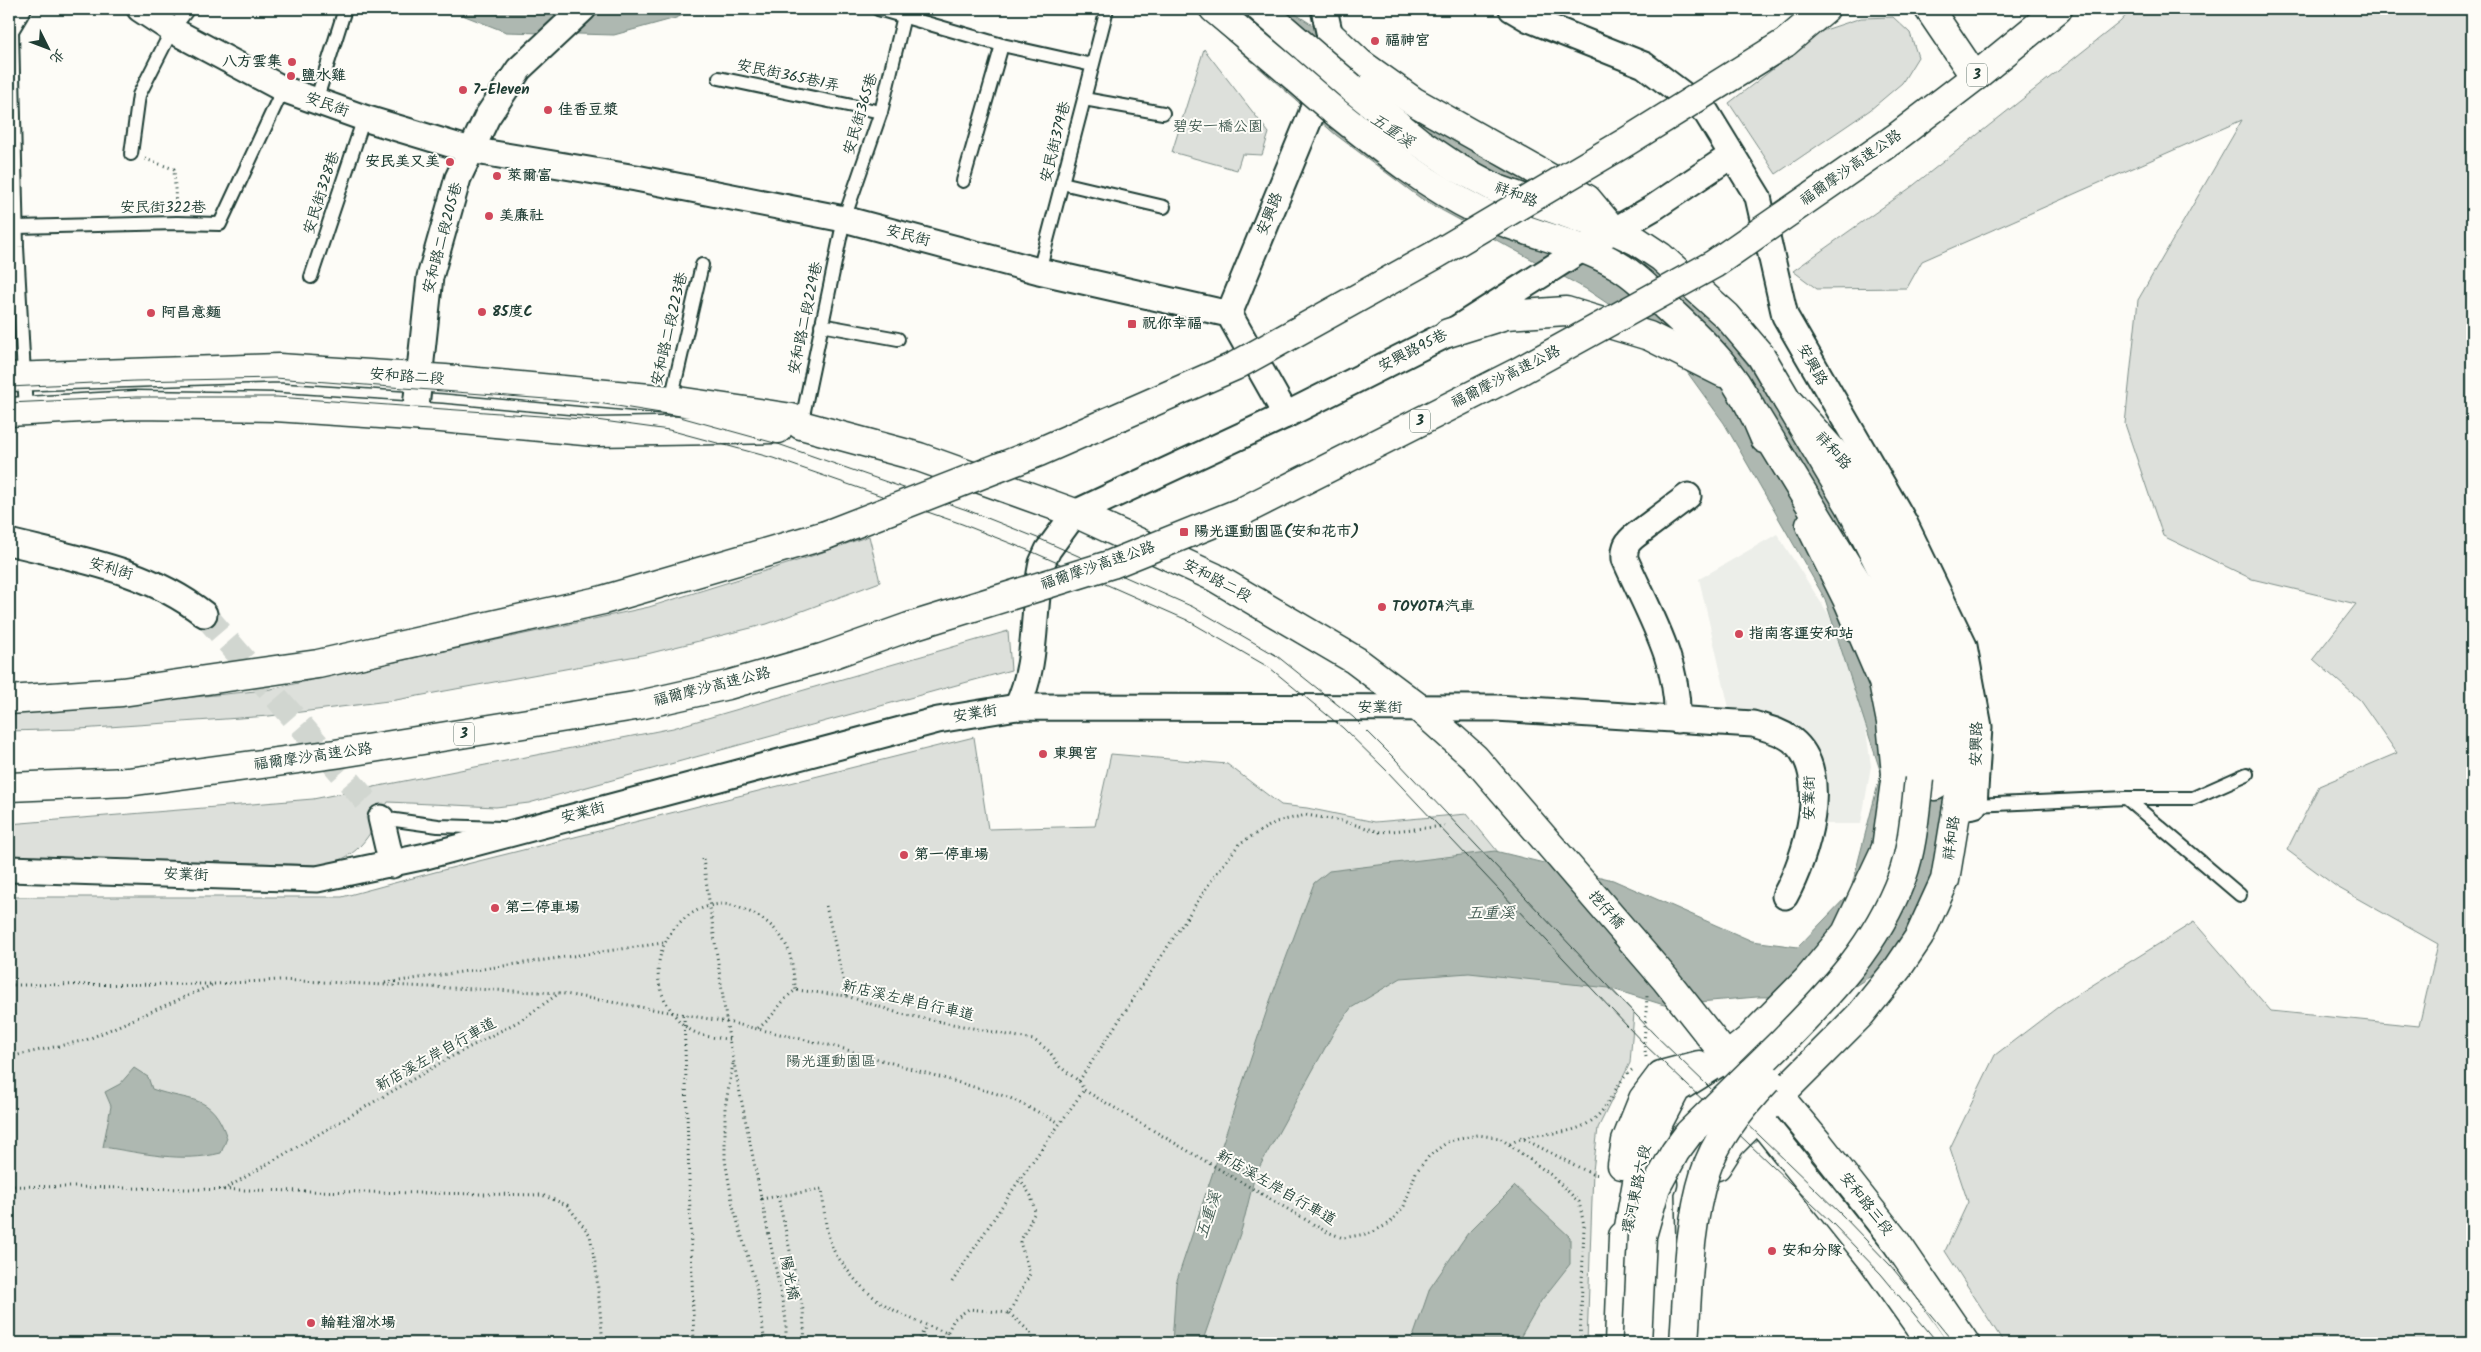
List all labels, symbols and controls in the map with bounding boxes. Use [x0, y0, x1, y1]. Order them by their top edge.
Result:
north arrow [22, 22, 72, 72]
place label: 福神宮 [1385, 29, 1430, 53]
marker: 福神宮 [1369, 35, 1381, 47]
text: 北 [44, 43, 70, 69]
place label: 八方雲集 [222, 50, 282, 74]
street label: 安民街365巷1弄 [734, 53, 842, 99]
marker: 八方雲集 [286, 56, 298, 68]
place label: 鹽水雞 [301, 64, 346, 88]
road number: 3 [1967, 64, 1987, 86]
marker: 鹽水雞 [285, 70, 297, 82]
street label: 安民街365巷 [837, 70, 885, 158]
place label: 7-Eleven [473, 78, 530, 102]
marker: 7-Eleven [457, 84, 469, 96]
street label: 安民街 [302, 86, 352, 124]
place label: 佳香豆漿 [558, 98, 618, 122]
street label: 安民街379巷 [1034, 99, 1078, 185]
marker: 佳香豆漿 [542, 104, 554, 116]
water label: 五重溪 [1365, 107, 1420, 155]
park label: 碧安一橋公園 [1173, 115, 1263, 139]
street label: 福爾摩沙高速公路 [1795, 124, 1907, 212]
street label: 安民街328巷 [297, 148, 347, 238]
place label: 安民美又美 [365, 150, 440, 174]
marker: 安民美又美 [444, 156, 456, 168]
place label: 萊爾富 [507, 164, 552, 188]
marker: 萊爾富 [491, 170, 503, 182]
street label: 祥和路 [1491, 176, 1541, 214]
street label: 安和路二段205巷 [417, 180, 469, 296]
street label: 安興路 [1250, 189, 1290, 239]
street label: 安民街322巷 [120, 196, 206, 220]
place label: 美廉社 [499, 204, 544, 228]
marker: 美廉社 [483, 210, 495, 222]
street label: 安民街 [883, 219, 933, 253]
street label: 安和路二段229巷 [782, 259, 830, 377]
street label: 安和路二段223巷 [645, 270, 695, 388]
place label: 85度C [492, 300, 533, 324]
place label: 阿昌意麵 [161, 301, 221, 325]
marker: 85度C [476, 306, 488, 318]
marker: 阿昌意麵 [145, 307, 157, 319]
place label: 祝你幸福 [1142, 312, 1202, 336]
marker: 祝你幸福 [1126, 318, 1138, 330]
street label: 安興路95巷 [1374, 323, 1452, 379]
street label: 福爾摩沙高速公路 [1447, 339, 1565, 415]
street label: 安興路 [1791, 339, 1833, 391]
street label: 安和路二段 [369, 362, 445, 392]
road number: 3 [1410, 410, 1430, 432]
street label: 祥和路 [1809, 426, 1857, 476]
place label: 陽光運動園區(安和花市) [1194, 520, 1359, 544]
marker: 陽光運動園區(安和花市) [1178, 526, 1190, 538]
street label: 福爾摩沙高速公路 [1037, 535, 1159, 597]
street label: 安利街 [86, 551, 136, 587]
street label: 安和路二段 [1178, 553, 1256, 609]
place label: TOYOTA汽車 [1392, 595, 1475, 619]
marker: TOYOTA汽車 [1376, 601, 1388, 613]
place label: 指南客運安和站 [1749, 622, 1854, 646]
marker: 指南客運安和站 [1733, 628, 1745, 640]
street label: 福爾摩沙高速公路 [651, 661, 773, 713]
street label: 安業街 [1357, 696, 1403, 720]
street label: 安業街 [951, 699, 999, 729]
street label: 安興路 [1965, 721, 1989, 767]
road number: 3 [454, 722, 474, 746]
street label: 福爾摩沙高速公路 [252, 737, 374, 777]
place label: 東興宮 [1053, 742, 1098, 766]
marker: 東興宮 [1037, 748, 1049, 760]
street label: 安業街 [1798, 775, 1822, 821]
street label: 安業街 [558, 796, 608, 830]
street label: 祥和路 [1937, 814, 1967, 862]
place label: 第一停車場 [914, 843, 989, 867]
marker: 第一停車場 [898, 849, 910, 861]
street label: 安業街 [163, 862, 209, 888]
street label: 挖仔橋 [1582, 885, 1630, 935]
place label: 第二停車場 [505, 896, 580, 920]
water label: 五重溪 [1467, 901, 1516, 926]
marker: 第二停車場 [489, 902, 501, 914]
street label: 新店溪左岸自行車道 [840, 974, 976, 1028]
street label: 新店溪左岸自行車道 [371, 1012, 501, 1098]
park label: 陽光運動園區 [786, 1050, 876, 1074]
street label: 環河東路六段 [1616, 1142, 1658, 1236]
street label: 新店溪左岸自行車道 [1212, 1144, 1340, 1232]
street label: 安和路三段 [1833, 1167, 1899, 1241]
water label: 五重溪 [1190, 1187, 1229, 1242]
place label: 安和分隊 [1782, 1239, 1842, 1263]
marker: 安和分隊 [1766, 1245, 1778, 1257]
street label: 陽光橋 [773, 1254, 805, 1302]
place label: 輪鞋溜冰場 [320, 1311, 396, 1335]
marker: 輪鞋溜冰場 [305, 1317, 317, 1329]

